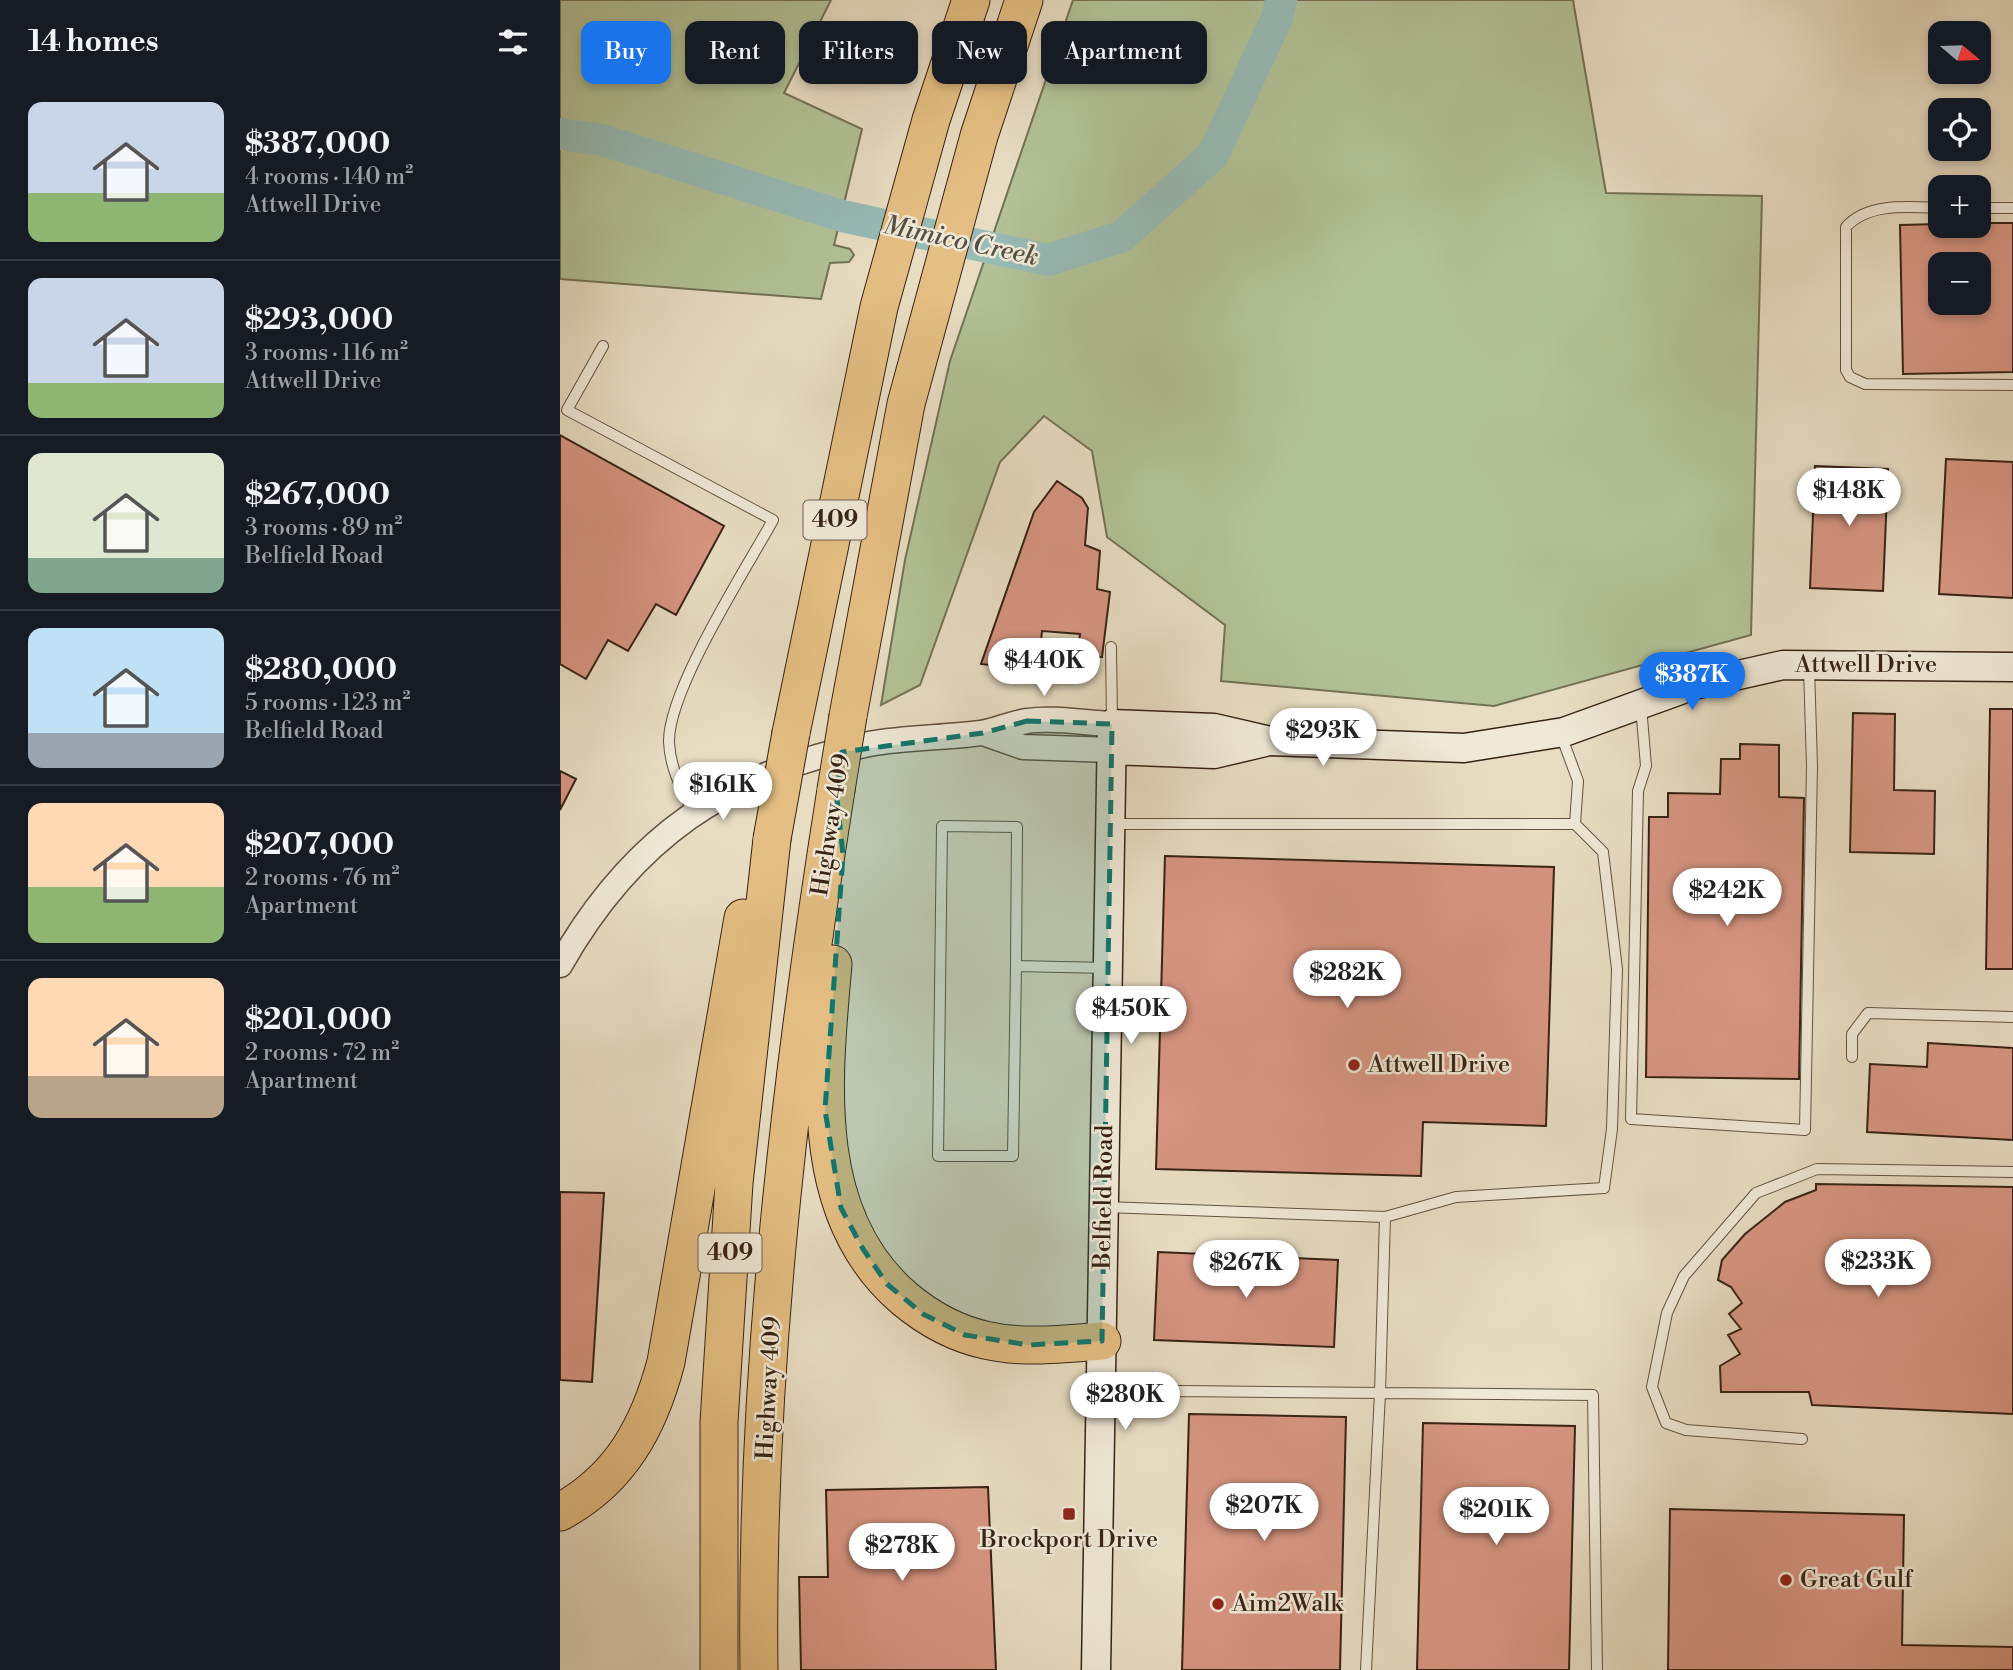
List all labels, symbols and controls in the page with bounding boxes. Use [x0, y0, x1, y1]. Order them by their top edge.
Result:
chip: Buy [581, 21, 671, 84]
chip: Rent [685, 21, 785, 84]
chip: Filters [799, 21, 918, 84]
chip: New [932, 21, 1027, 84]
chip: Apartment [1041, 21, 1207, 84]
north arrow [1928, 21, 1992, 84]
map controls [1928, 21, 1991, 315]
text: 14 homes [28, 23, 159, 61]
icon: filters [494, 23, 532, 61]
button: locate [1928, 98, 1991, 161]
text: $387,000 [245, 125, 390, 163]
icon: home [84, 130, 168, 214]
text: 4 rooms · 140 m² [245, 163, 413, 191]
button: + [1928, 175, 1991, 238]
text: Attwell Drive [245, 191, 381, 219]
water label: Mimico Creek [881, 209, 1041, 273]
button: − [1928, 252, 1991, 315]
text: $293,000 [245, 301, 393, 339]
icon: home [84, 306, 168, 390]
text: 3 rooms · 116 m² [245, 339, 408, 367]
text: Attwell Drive [245, 367, 381, 395]
pin: $148K [1800, 468, 1898, 528]
text: $267,000 [245, 476, 390, 514]
text: $148K [1813, 477, 1885, 505]
icon: home [84, 481, 168, 565]
road number: 409 [804, 500, 866, 540]
text: 3 rooms · 89 m² [245, 514, 402, 542]
text: Belfield Road [245, 542, 383, 570]
pin: $440K [995, 638, 1093, 698]
text: $440K [1004, 647, 1084, 675]
street label: Attwell Drive [1794, 650, 1937, 680]
text: $280,000 [245, 651, 397, 689]
pin: $387K [1643, 652, 1741, 712]
icon: home [84, 656, 168, 740]
text: $387K [1655, 661, 1729, 689]
text: 5 rooms · 123 m² [245, 689, 411, 717]
pin: $293K [1274, 708, 1372, 768]
text: Belfield Road [245, 717, 383, 745]
text: $293K [1285, 717, 1361, 745]
street label: Highway 409 [805, 752, 857, 898]
pin: $161K [674, 762, 772, 822]
text: $161K [689, 771, 757, 799]
text: $207,000 [245, 826, 394, 864]
icon: home [84, 831, 168, 915]
text: 2 rooms · 76 m² [245, 864, 400, 892]
pin: $242K [1678, 869, 1776, 928]
text: $242K [1689, 877, 1765, 905]
text: Apartment [245, 892, 358, 920]
pin: $282K [1298, 950, 1396, 1010]
text: $282K [1309, 959, 1385, 987]
pin: $450K [1082, 986, 1180, 1046]
text: $450K [1092, 995, 1170, 1023]
text: $201,000 [245, 1001, 392, 1039]
icon: home [84, 1006, 168, 1090]
text: 2 rooms · 72 m² [245, 1039, 399, 1067]
place label: Attwell Drive [1367, 1050, 1510, 1080]
marker: Attwell Drive [1346, 1057, 1362, 1073]
text: Apartment [245, 1067, 358, 1095]
street label: Belfield Road [1088, 1124, 1120, 1270]
road number: 409 [698, 1234, 762, 1272]
pin: $267K [1197, 1240, 1295, 1300]
pin: $233K [1829, 1240, 1927, 1299]
text: $233K [1841, 1248, 1915, 1276]
text: $267K [1209, 1249, 1283, 1277]
street label: Highway 409 [750, 1315, 788, 1461]
pin: $280K [1076, 1372, 1174, 1432]
text: $280K [1086, 1381, 1164, 1409]
pin: $207K [1215, 1484, 1313, 1543]
pin: $201K [1447, 1488, 1545, 1547]
text: $207K [1226, 1492, 1302, 1520]
text: $201K [1459, 1496, 1533, 1524]
marker: Brockport Drive [1061, 1506, 1077, 1522]
pin: $278K [853, 1524, 951, 1583]
place label: Brockport Drive [979, 1525, 1158, 1555]
text: $278K [865, 1532, 939, 1560]
place label: Great Gulf [1800, 1565, 1914, 1595]
marker: Great Gulf [1778, 1572, 1794, 1588]
place label: Aim2Walk [1231, 1589, 1345, 1619]
marker: Aim2Walk [1210, 1596, 1226, 1612]

